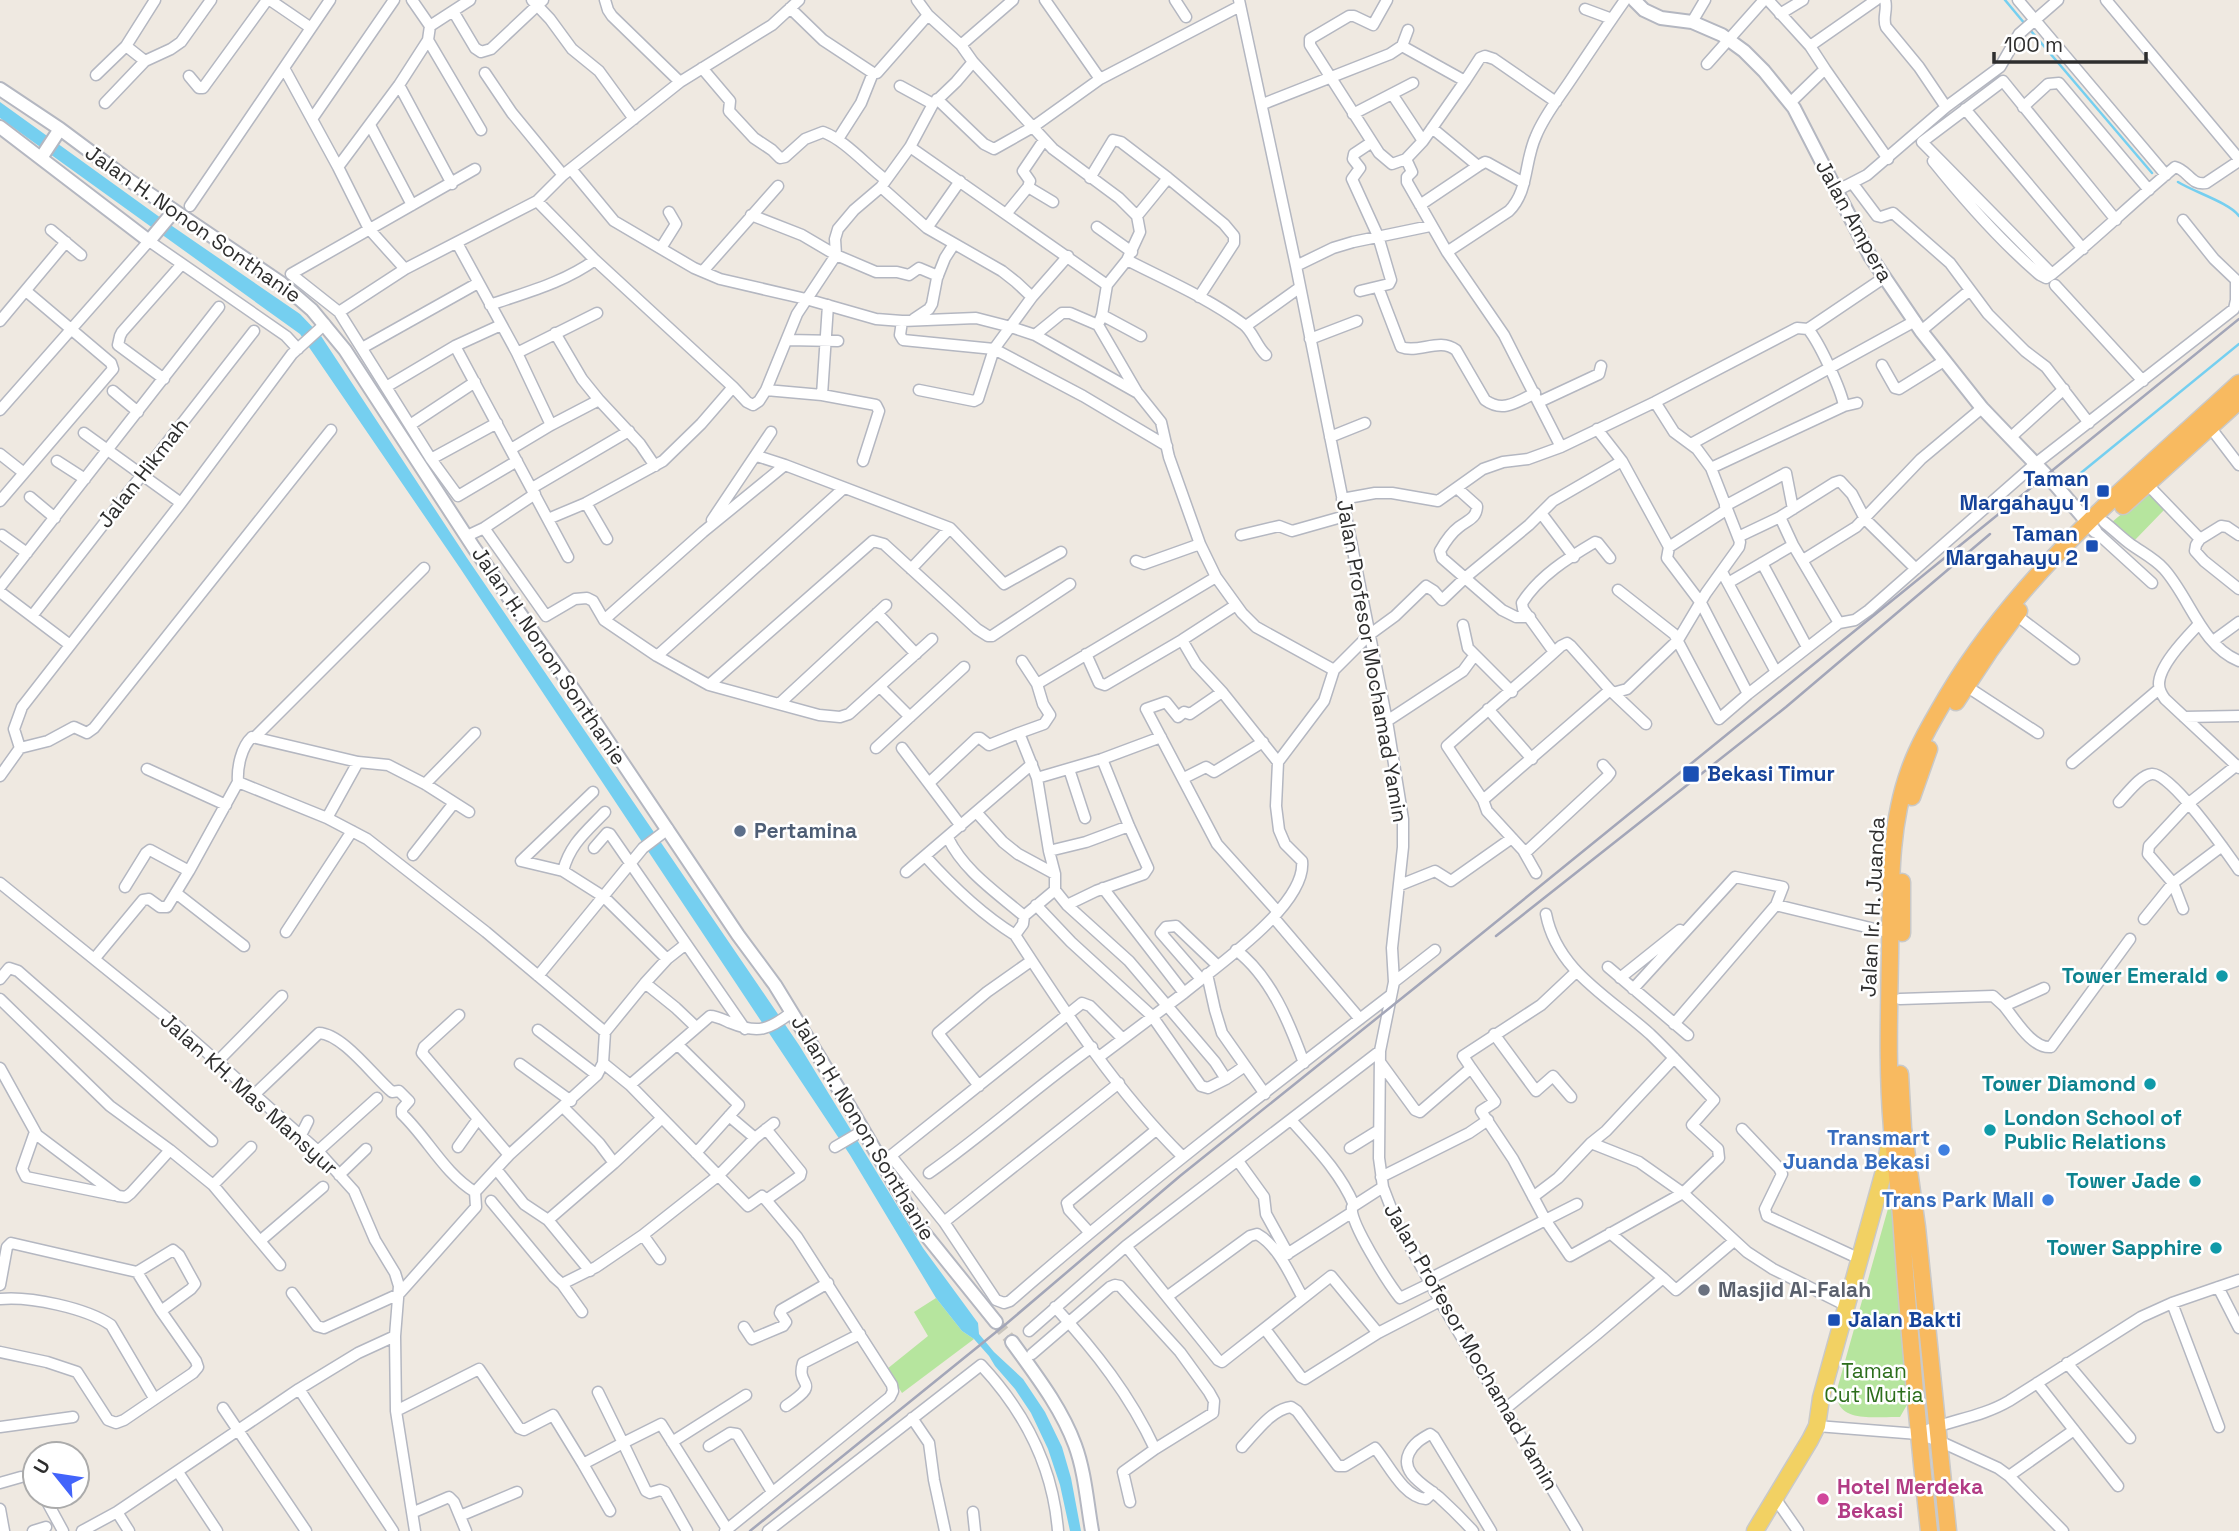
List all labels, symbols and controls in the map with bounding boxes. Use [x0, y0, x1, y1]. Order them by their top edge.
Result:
scale bar [1994, 21, 2146, 65]
text: 100 m [2004, 31, 2063, 58]
street label: Jalan H. Nonon Sonthanie [80, 139, 307, 309]
street label: Jalan Ampera [1810, 155, 1899, 287]
street label: Jalan Hikmah [91, 412, 194, 533]
place label: Taman Margahayu 1 [1959, 465, 2089, 516]
marker: Taman Margahayu 1 [2095, 483, 2111, 499]
street label: Jalan Profesor Mochamad Yamin [1331, 497, 1414, 824]
place label: Taman Margahayu 2 [1945, 520, 2078, 571]
marker: Taman Margahayu 2 [2084, 538, 2100, 554]
street label: Jalan H. Nonon Sonthanie [466, 541, 633, 770]
place label: Bekasi Timur [1707, 760, 1835, 787]
marker: Bekasi Timur [1681, 764, 1701, 784]
street label: Jalan Ir. H. Juanda [1854, 816, 1891, 998]
place label: Pertamina [754, 817, 857, 844]
marker: Pertamina [732, 823, 748, 839]
place label: Tower Emerald [2062, 962, 2208, 989]
marker: Tower Emerald [2214, 968, 2230, 984]
street label: Jalan KH. Mas Mansyur [155, 1006, 344, 1181]
street label: Jalan H. Nonon Sonthanie [785, 1010, 941, 1245]
place label: Tower Diamond [1982, 1070, 2136, 1097]
marker: Tower Diamond [2142, 1076, 2158, 1092]
place label: London School of Public Relations [2004, 1104, 2182, 1155]
marker: London School of Public Relations [1982, 1122, 1998, 1138]
place label: Transmart Juanda Bekasi [1783, 1124, 1930, 1175]
marker: Transmart Juanda Bekasi [1936, 1142, 1952, 1158]
place label: Tower Jade [2066, 1167, 2181, 1194]
marker: Tower Jade [2187, 1173, 2203, 1189]
place label: Trans Park Mall [1882, 1186, 2034, 1213]
marker: Trans Park Mall [2040, 1192, 2056, 1208]
street label: Jalan Profesor Mochamad Yamin [1378, 1198, 1565, 1495]
place label: Tower Sapphire [2046, 1234, 2202, 1261]
marker: Tower Sapphire [2208, 1240, 2224, 1256]
place label: Masjid Al-Falah [1718, 1276, 1871, 1303]
marker: Masjid Al-Falah [1696, 1282, 1712, 1298]
place label: Jalan Bakti [1848, 1306, 1961, 1333]
marker: Jalan Bakti [1826, 1312, 1842, 1328]
park label: Taman Cut Mutia [1824, 1357, 1924, 1408]
north arrow [21, 1440, 91, 1510]
text: U [28, 1455, 56, 1479]
place label: Hotel Merdeka Bekasi [1837, 1473, 1983, 1524]
marker: Hotel Merdeka Bekasi [1815, 1491, 1831, 1507]

